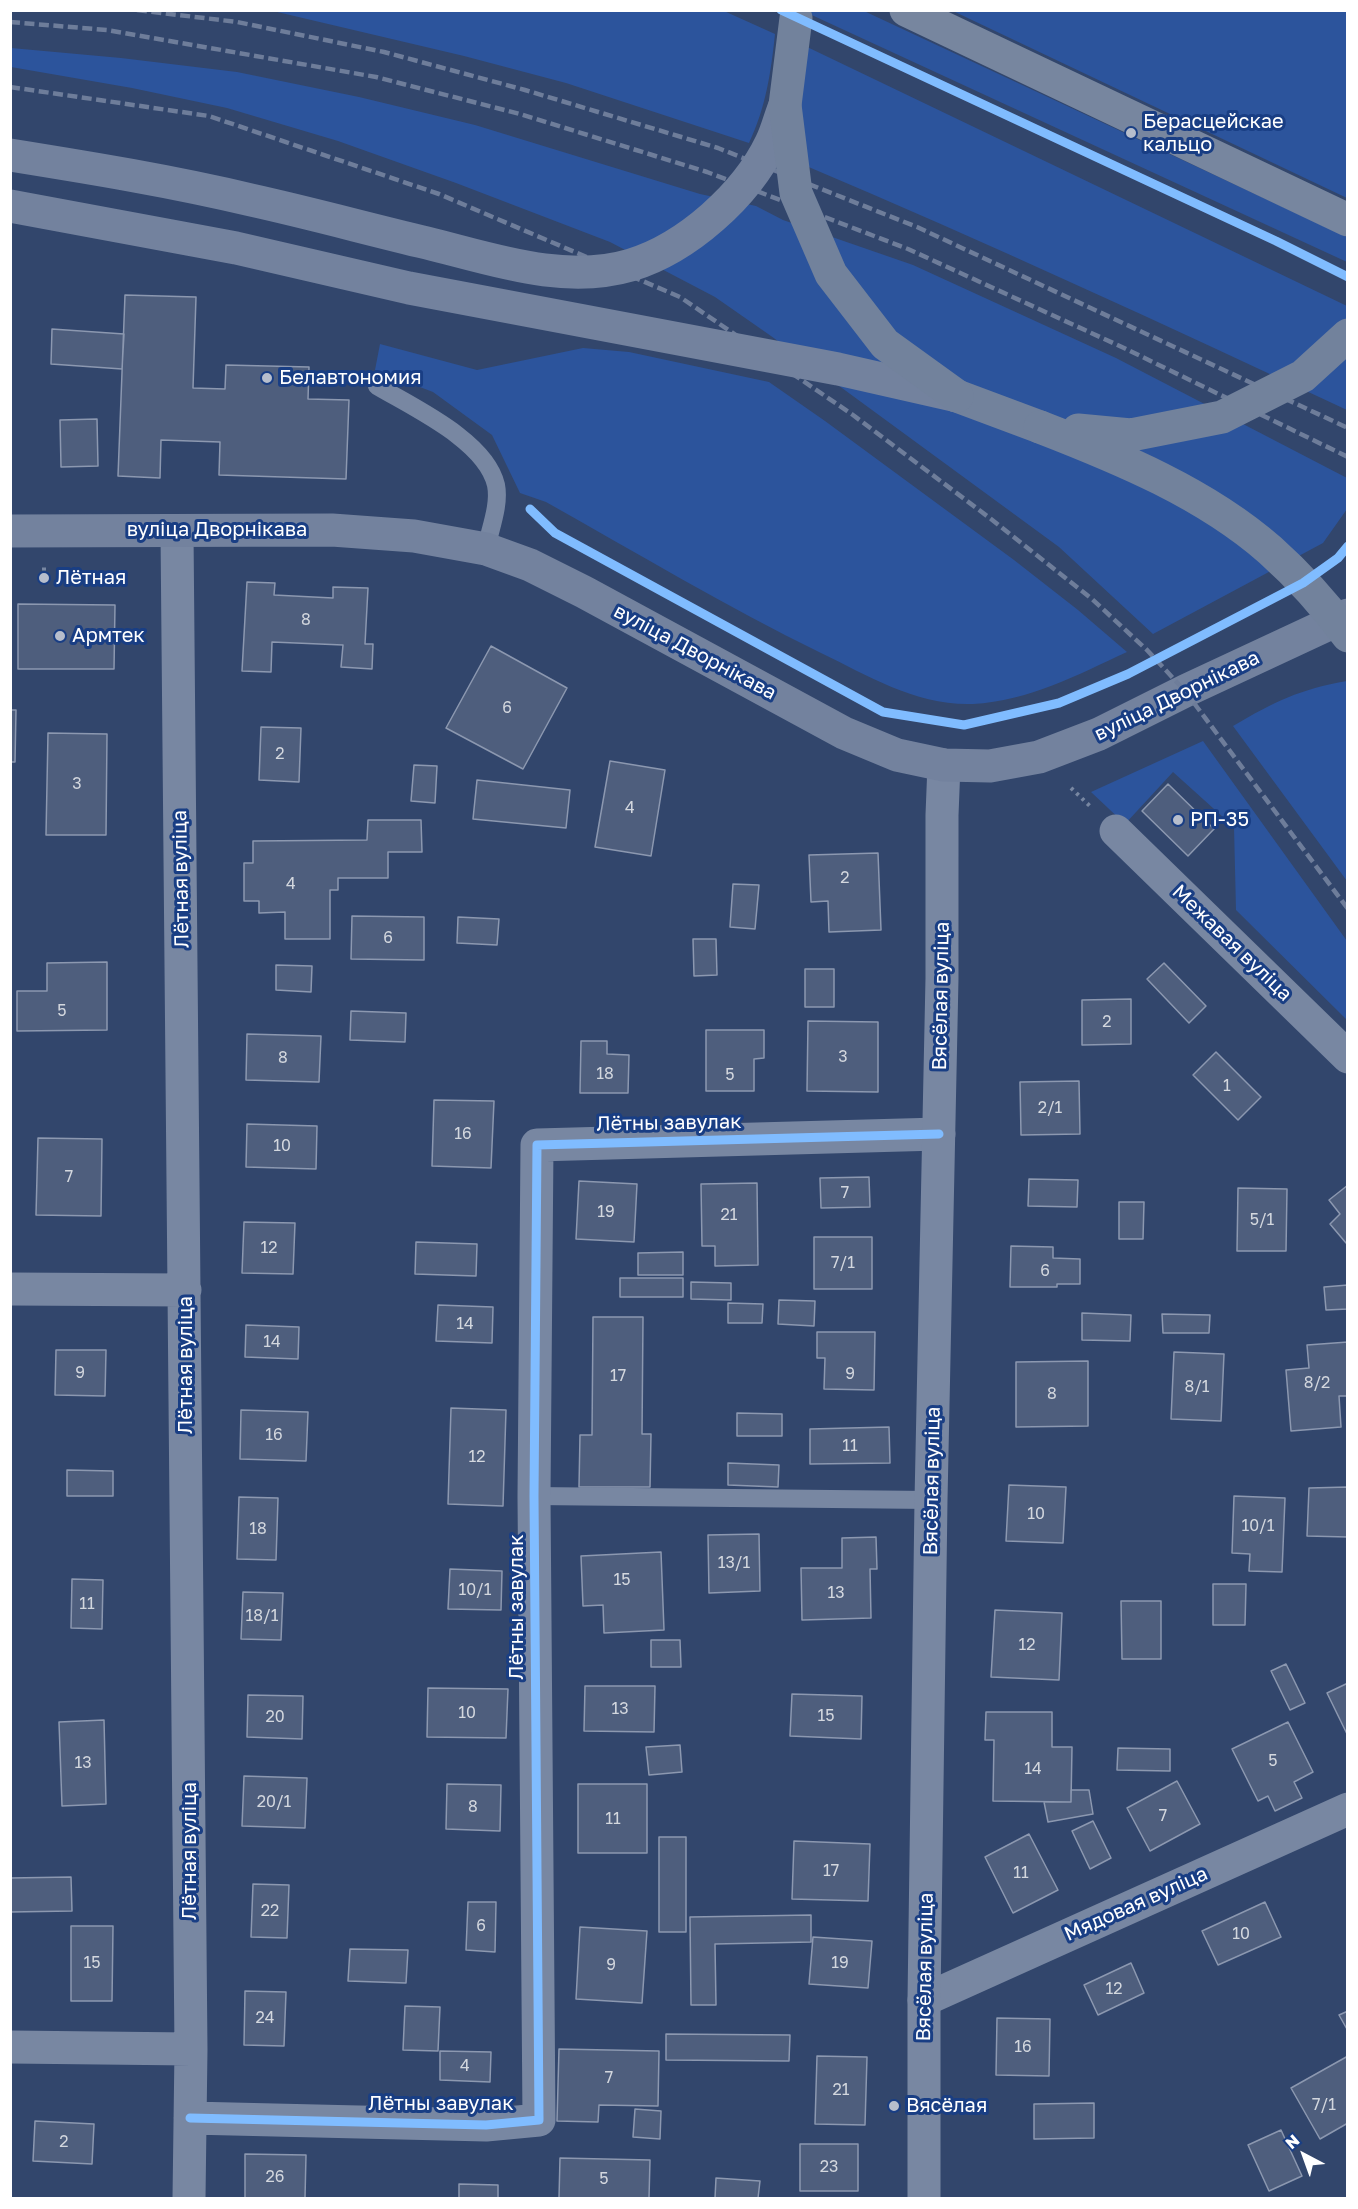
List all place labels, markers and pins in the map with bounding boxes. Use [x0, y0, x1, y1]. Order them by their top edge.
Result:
place label: Берасцейскае кальцо [1143, 110, 1284, 157]
marker: Берасцейскае кальцо [1124, 126, 1138, 140]
place label: Белавтономия [279, 366, 422, 390]
marker: Белавтономия [260, 371, 274, 385]
place label: Лётная [56, 566, 126, 590]
marker: Лётная [37, 571, 51, 585]
place label: Армтек [72, 624, 145, 648]
marker: Армтек [53, 629, 67, 643]
place label: РП-35 [1190, 808, 1249, 832]
marker: РП-35 [1171, 813, 1185, 827]
place label: Вясёлая [906, 2094, 987, 2118]
marker: Вясёлая [887, 2099, 901, 2113]

